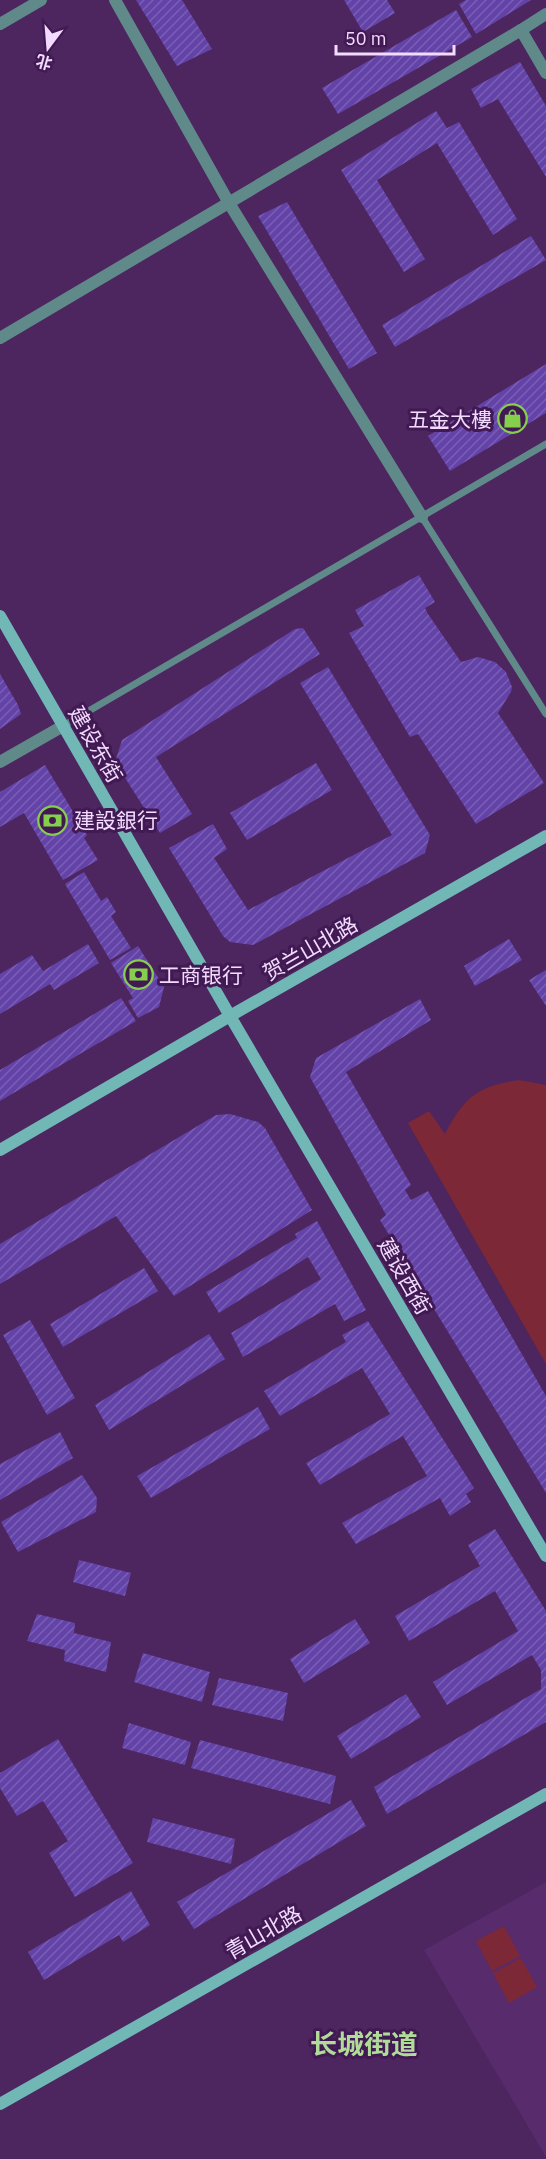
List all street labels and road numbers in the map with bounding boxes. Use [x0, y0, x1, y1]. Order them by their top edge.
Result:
street label: 建设东街 [63, 701, 129, 787]
street label: 贺兰山北路 [258, 910, 362, 986]
street label: 建设西街 [372, 1233, 438, 1319]
street label: 青山北路 [220, 1899, 306, 1965]

